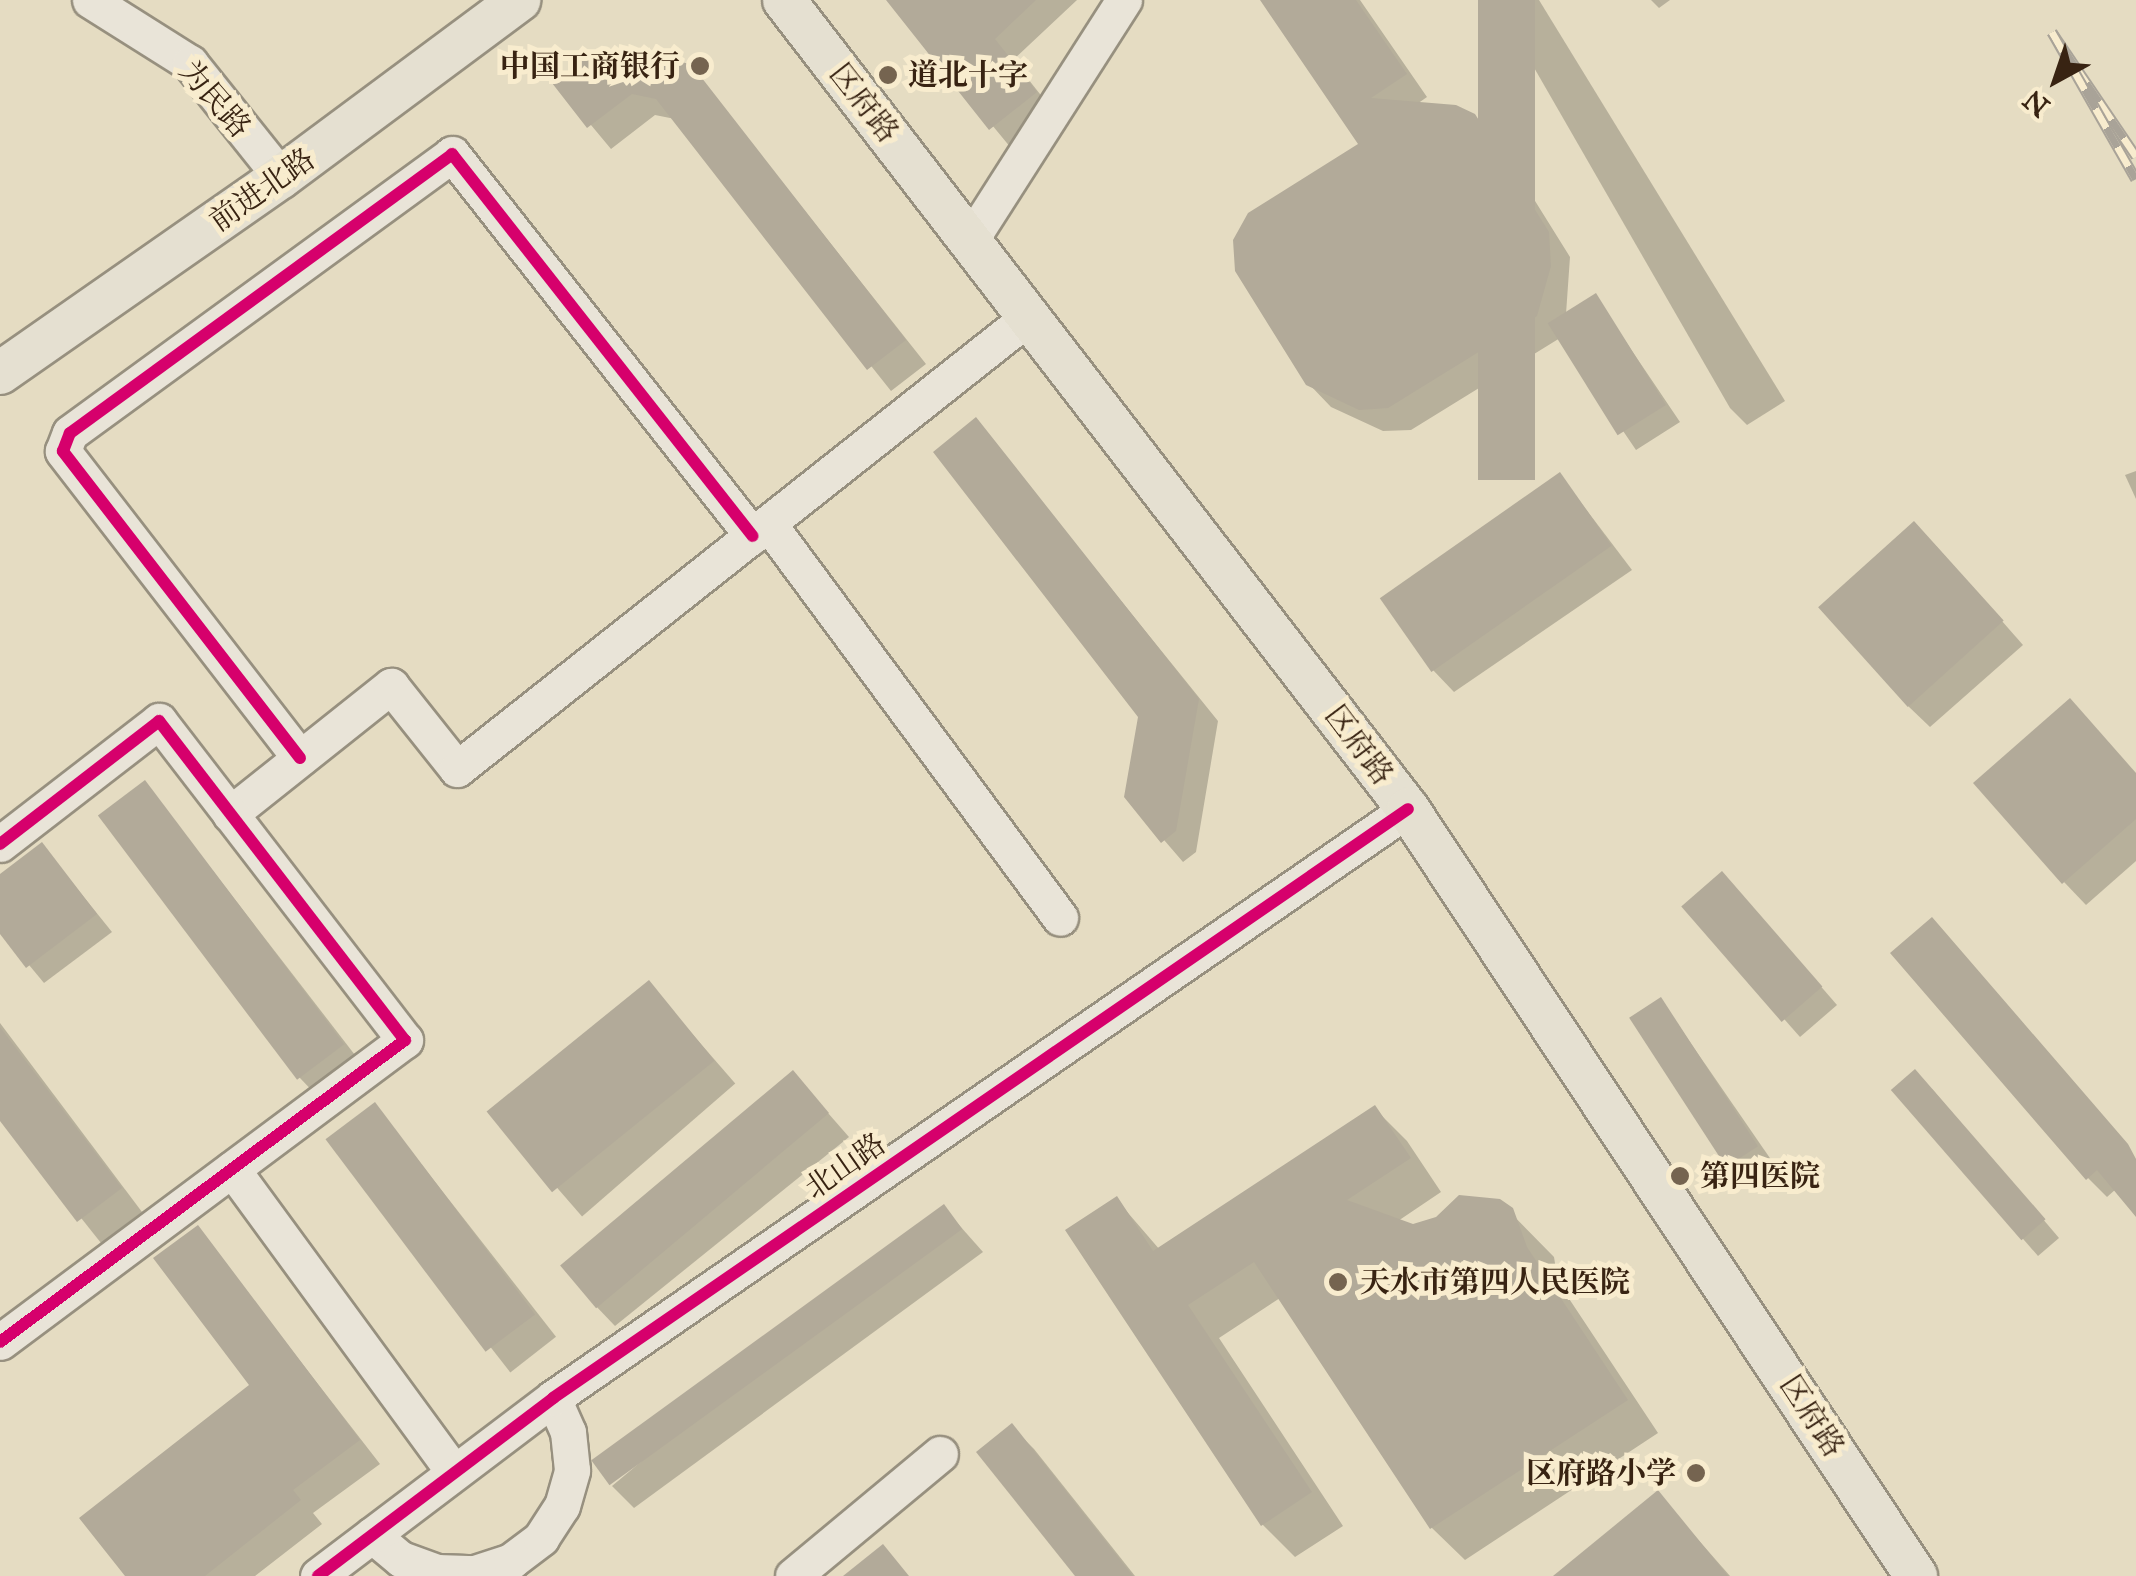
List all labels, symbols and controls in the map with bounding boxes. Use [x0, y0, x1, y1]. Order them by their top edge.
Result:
north arrow [2006, 30, 2106, 130]
place label: 中国工商银行 [500, 48, 680, 84]
street label: 为民路 [172, 53, 258, 145]
marker: 中国工商银行 [689, 55, 711, 77]
street label: 区府路 [822, 56, 906, 150]
place label: 道北十字 [908, 57, 1028, 93]
marker: 道北十字 [877, 64, 899, 86]
text: N [2016, 82, 2057, 124]
street label: 前进北路 [203, 141, 321, 239]
street label: 区府路 [1318, 698, 1400, 792]
street label: 北山路 [798, 1125, 892, 1207]
place label: 第四医院 [1700, 1158, 1820, 1194]
marker: 第四医院 [1669, 1165, 1691, 1187]
place label: 天水市第四人民医院 [1360, 1264, 1630, 1300]
marker: 天水市第四人民医院 [1325, 1269, 1351, 1295]
street label: 区府路 [1772, 1368, 1852, 1464]
place label: 区府路小学 [1526, 1455, 1676, 1491]
marker: 区府路小学 [1685, 1462, 1707, 1484]

